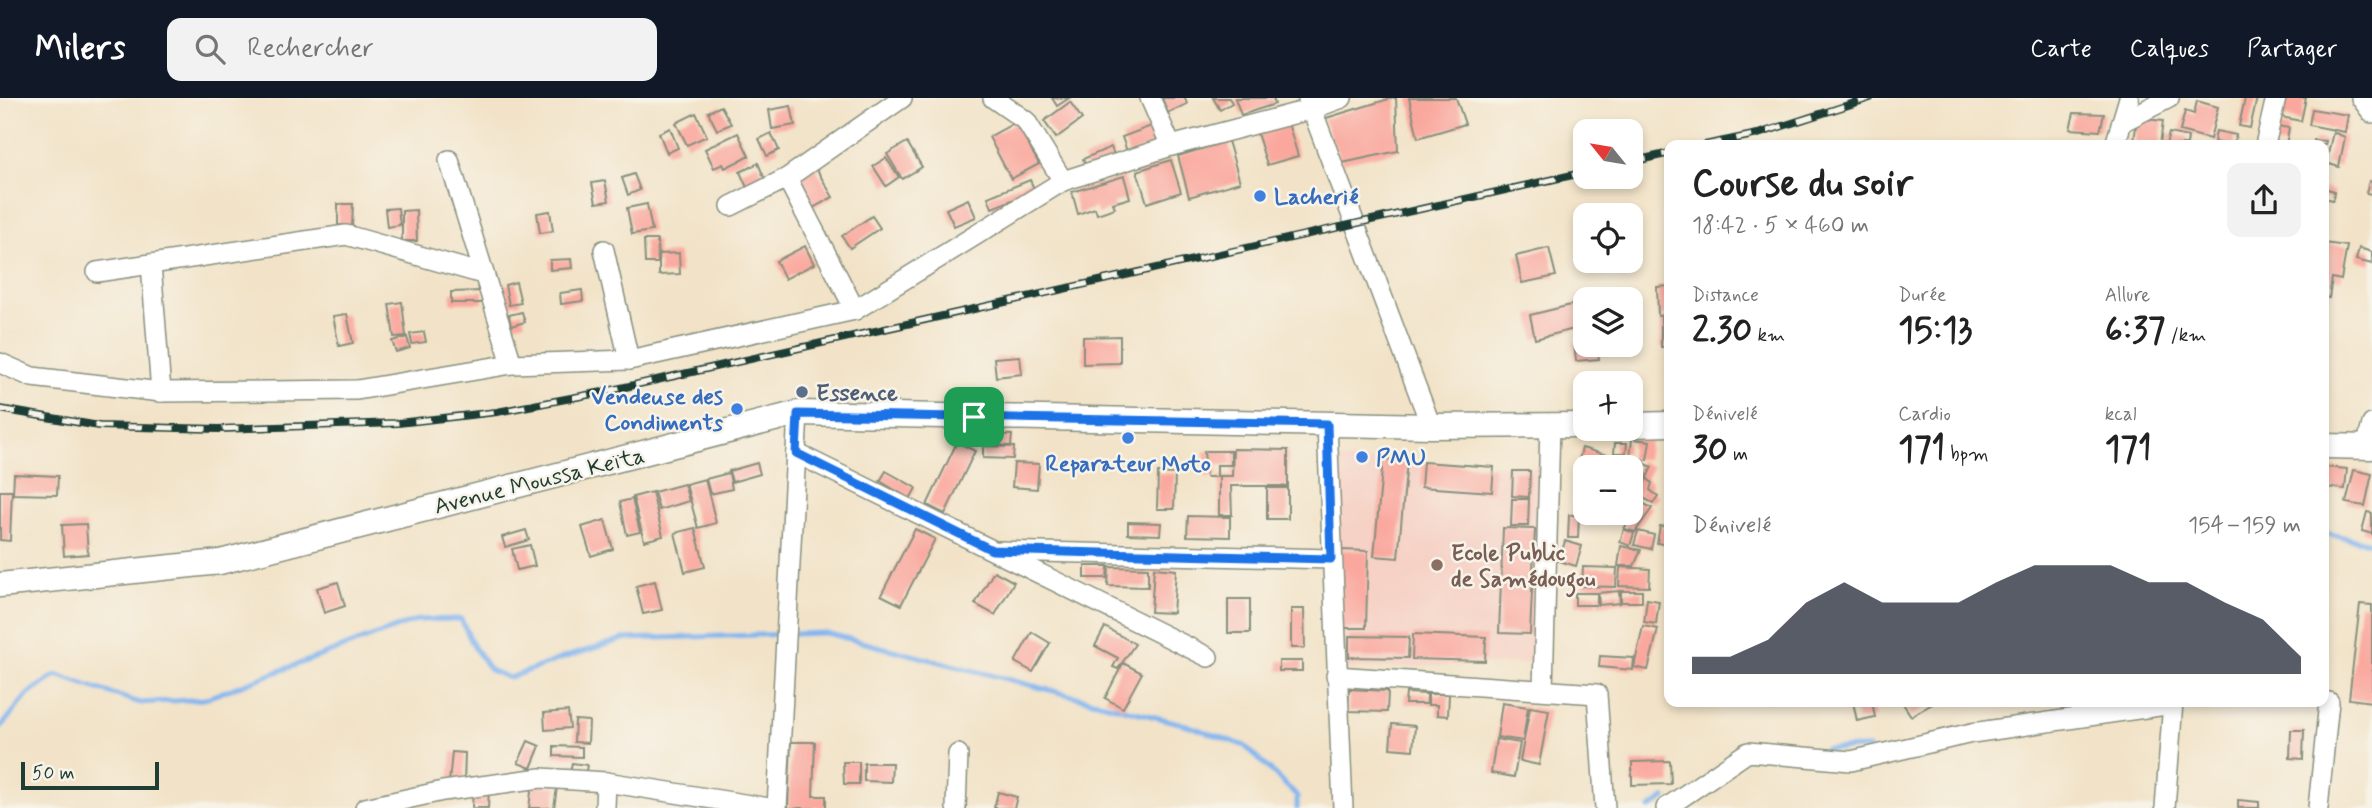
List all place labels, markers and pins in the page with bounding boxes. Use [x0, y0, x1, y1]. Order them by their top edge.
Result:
place label: Lacherié [1274, 183, 1359, 213]
marker: Lacherié [1252, 188, 1268, 204]
place label: Essence [816, 379, 898, 409]
place label: Vendeuse des Condiments [591, 383, 724, 439]
marker: Essence [794, 384, 810, 400]
pin [944, 387, 1004, 447]
marker: Vendeuse des Condiments [729, 401, 745, 417]
marker: Reparateur Moto [1120, 430, 1136, 446]
place label: PMU [1376, 444, 1426, 474]
marker: PMU [1354, 449, 1370, 465]
place label: Reparateur Moto [1045, 450, 1211, 480]
place label: Ecole Public de Samédougou [1451, 539, 1596, 598]
marker: Ecole Public de Samédougou [1429, 557, 1445, 573]

